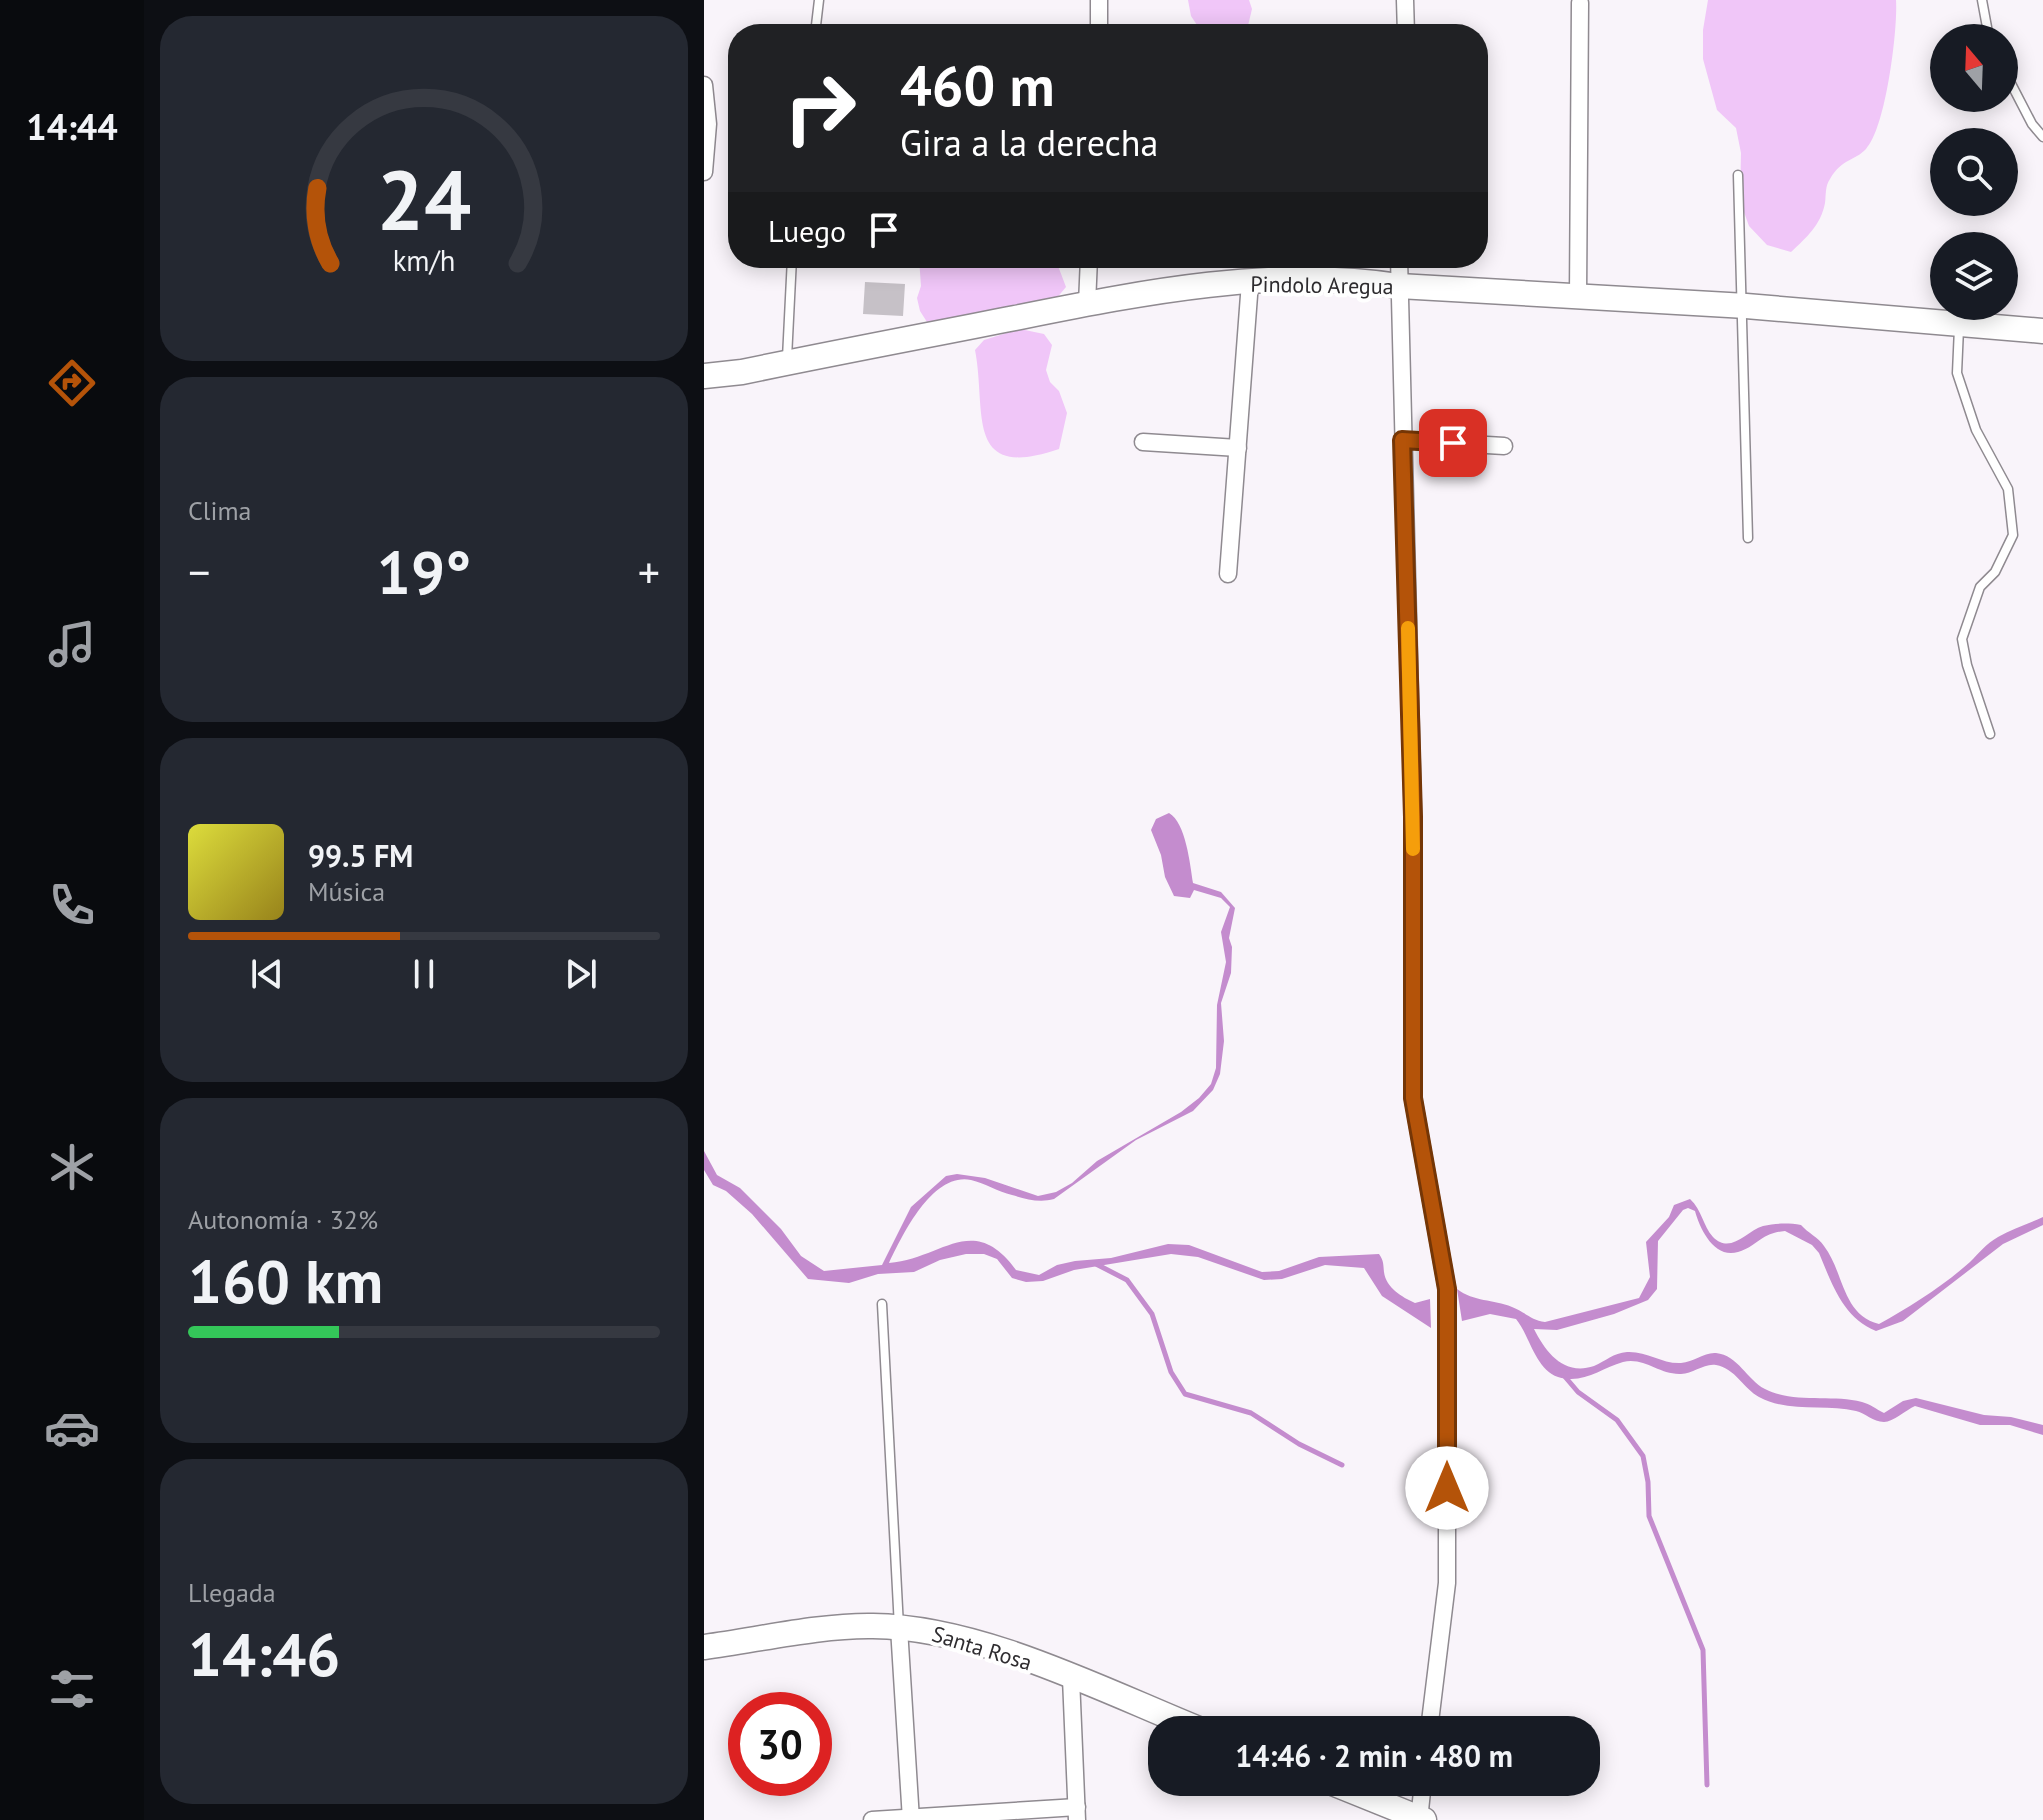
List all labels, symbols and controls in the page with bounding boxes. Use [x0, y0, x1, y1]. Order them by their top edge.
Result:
north arrow [1930, 24, 2018, 112]
map controls [1930, 24, 2018, 320]
text: 460 m [900, 49, 1055, 121]
icon: right [768, 56, 872, 160]
text: 14:44 [26, 103, 118, 150]
text: Gira a la derecha [900, 119, 1158, 166]
button: search [1930, 128, 2018, 216]
text: 24 [377, 145, 471, 253]
icon: arrive [862, 208, 906, 252]
text: Luego [768, 211, 846, 250]
button: layers [1930, 232, 2018, 320]
text: km/h [393, 243, 455, 280]
street label: Pindolo Aregua [1250, 270, 1394, 300]
icon: directions [44, 355, 100, 411]
pin [1419, 409, 1487, 477]
icon: arrive [1431, 421, 1475, 465]
text: Clima [188, 494, 251, 527]
text: 19° [377, 533, 471, 611]
text: − [188, 543, 210, 600]
text: + [638, 543, 660, 600]
icon: music [44, 616, 100, 672]
text: 99.5 FM [308, 836, 413, 875]
text: Música [308, 875, 385, 908]
icon: phone [44, 877, 100, 933]
icon: previous [245, 952, 289, 996]
icon: pause [402, 952, 446, 996]
icon: next [559, 952, 603, 996]
icon: climate [44, 1139, 100, 1195]
text: Autonomía · 32% [188, 1203, 378, 1236]
text: 160 km [188, 1242, 383, 1320]
icon: car [44, 1400, 100, 1456]
position arrow [1405, 1446, 1489, 1530]
text: Llegada [188, 1576, 276, 1609]
text: 14:46 [188, 1615, 340, 1693]
street label: Santa Rosa [929, 1620, 1035, 1676]
icon: filters [44, 1661, 100, 1717]
speed limit sign: 30 [728, 1692, 832, 1796]
text: 14:46 · 2 min · 480 m [1235, 1736, 1513, 1775]

